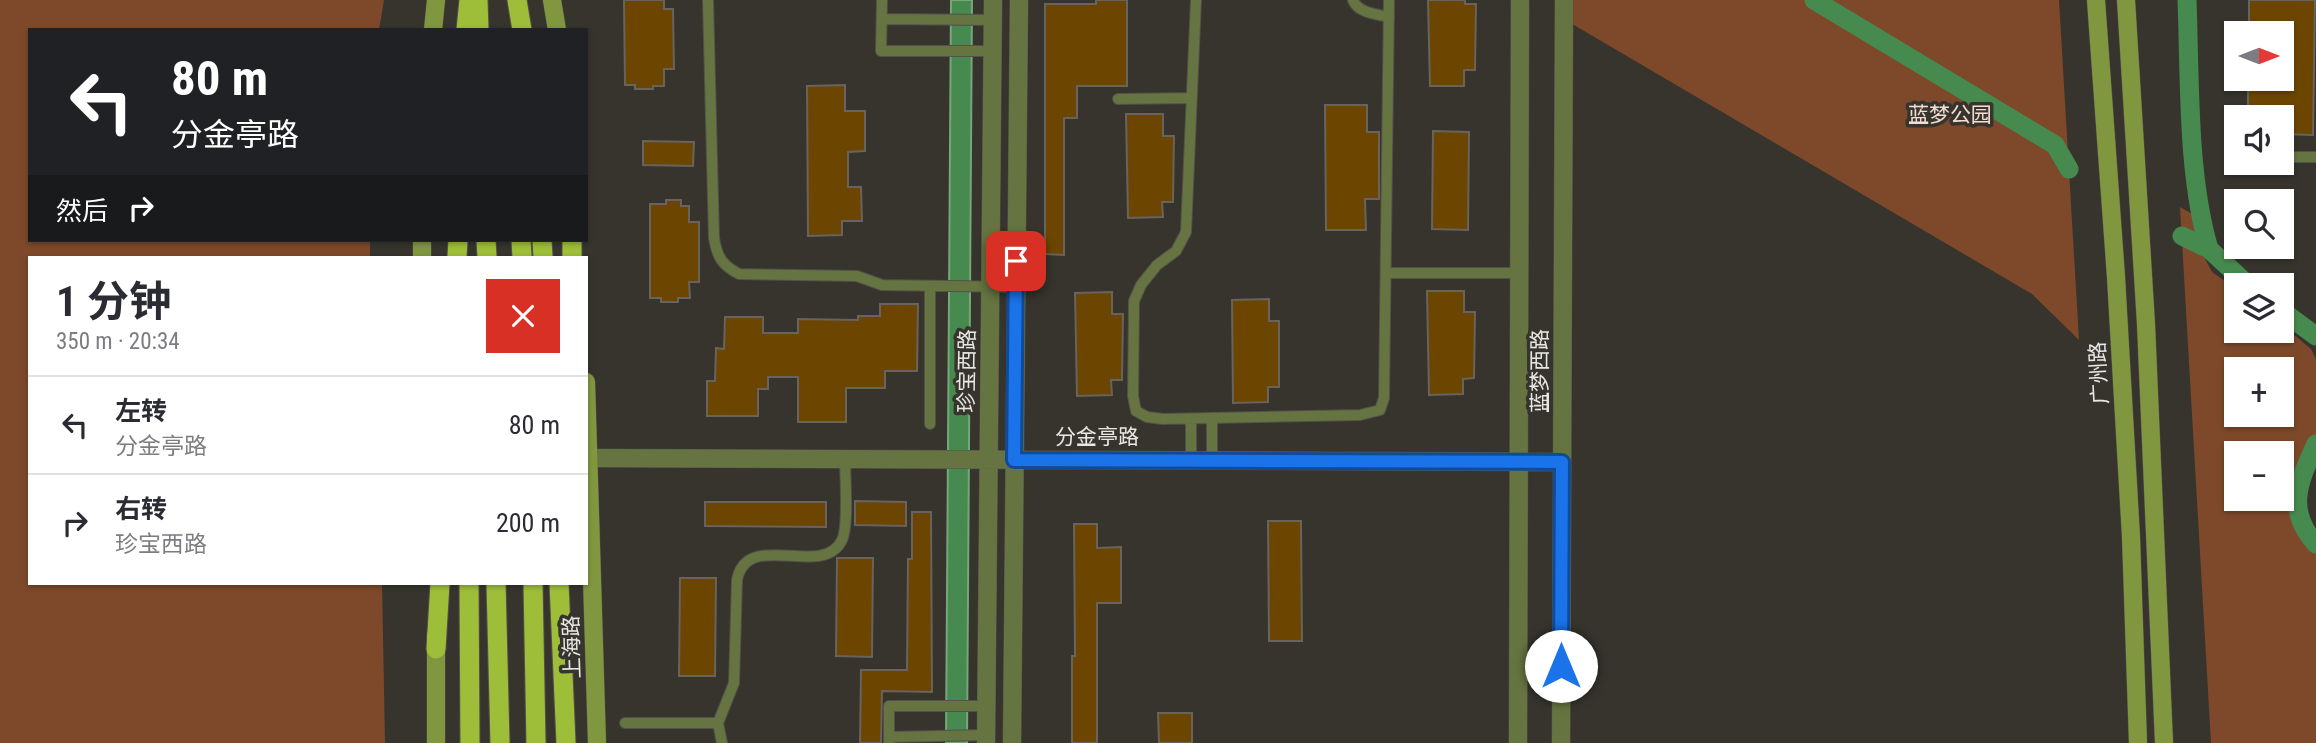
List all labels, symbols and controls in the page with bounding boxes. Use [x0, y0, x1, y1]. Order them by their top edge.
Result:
north arrow [2224, 21, 2294, 91]
map controls [2224, 21, 2294, 511]
text: 80 m [171, 50, 268, 107]
icon: left [56, 56, 147, 147]
park label: 蓝梦公园 [1908, 103, 1992, 127]
button: sound [2224, 105, 2294, 175]
text: 分金亭路 [171, 116, 299, 154]
icon: right [122, 189, 160, 227]
button: search [2224, 189, 2294, 259]
text: 然后 [56, 196, 108, 226]
pin [986, 231, 1046, 291]
icon: arrive [997, 242, 1035, 280]
button: layers [2224, 273, 2294, 343]
text: 1 分钟 [56, 277, 171, 326]
button: close [486, 279, 560, 353]
text: 350 m · 20:34 [56, 328, 180, 355]
street label: 珍宝西路 [954, 329, 980, 413]
street label: 蓝梦西路 [1528, 329, 1552, 413]
street label: 广州路 [2085, 341, 2113, 405]
button: + [2224, 357, 2294, 427]
text: 左转 [115, 396, 167, 426]
icon: left [56, 406, 94, 444]
text: 80 m [509, 410, 560, 440]
street label: 分金亭路 [1055, 425, 1139, 449]
text: 分金亭路 [115, 433, 207, 460]
button: − [2224, 441, 2294, 511]
text: 右转 [115, 494, 167, 524]
icon: right [56, 504, 94, 542]
text: 200 m [496, 508, 560, 538]
text: 珍宝西路 [115, 531, 207, 558]
street label: 上海路 [559, 615, 585, 679]
position arrow [1524, 629, 1598, 703]

